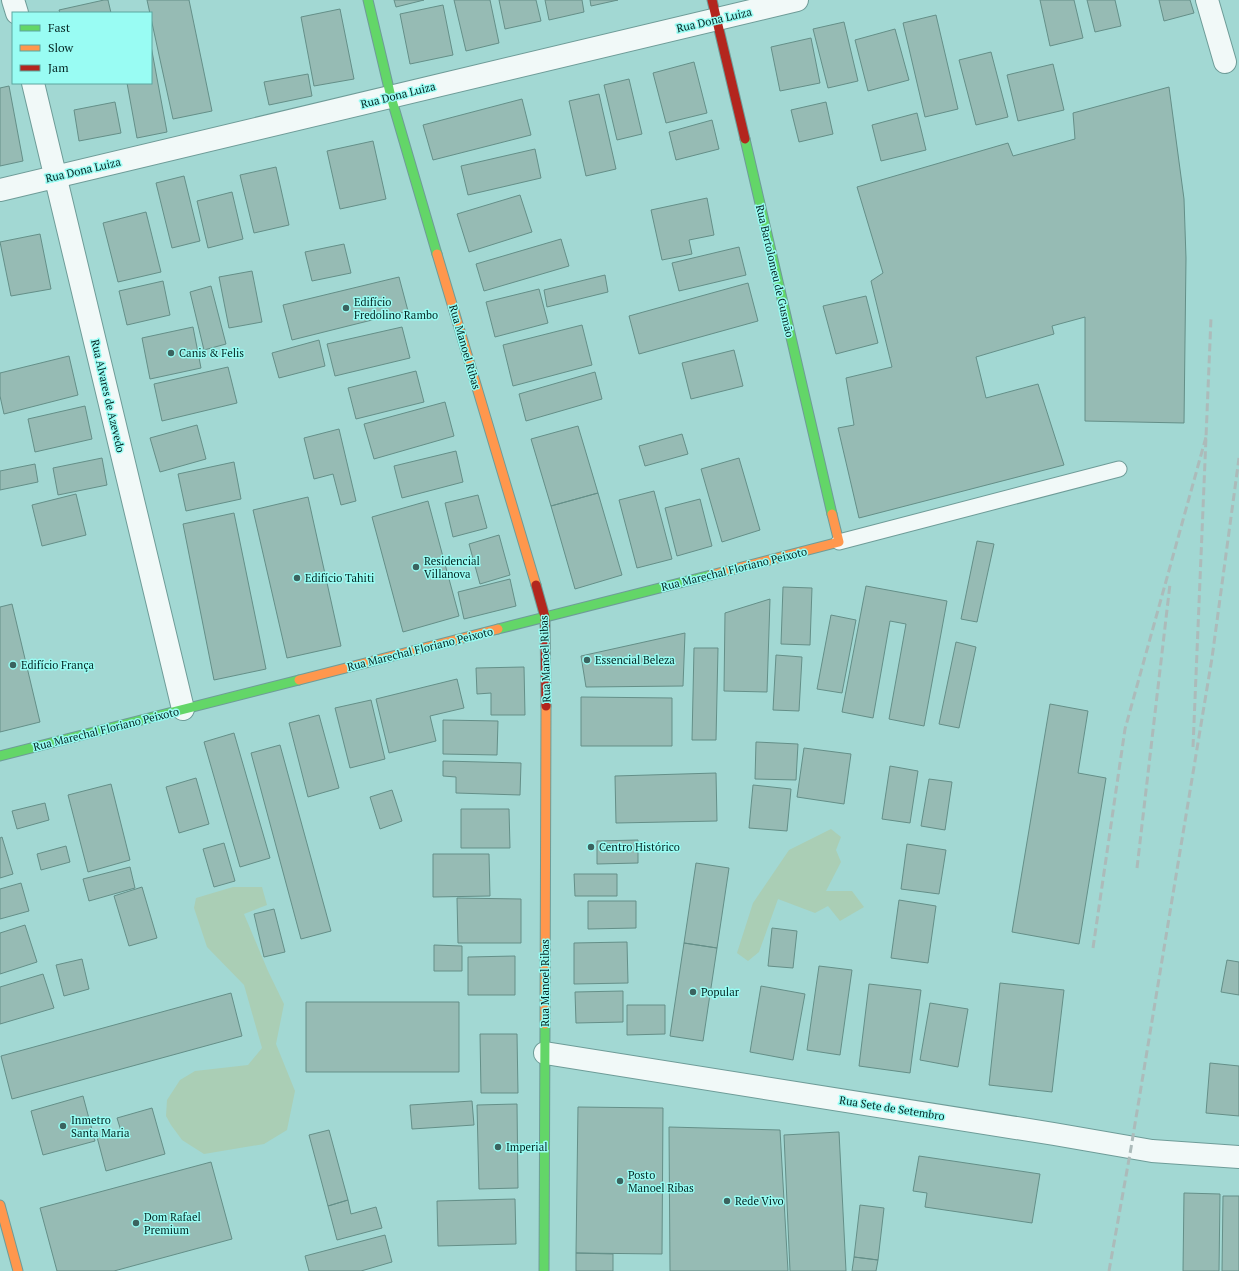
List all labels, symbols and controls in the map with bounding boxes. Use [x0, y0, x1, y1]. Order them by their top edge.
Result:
street label: Rua Dona Luiza [675, 4, 753, 35]
legend [12, 12, 152, 84]
text: Fast [48, 20, 71, 35]
text: Slow [48, 40, 74, 55]
text: Jam [48, 60, 69, 75]
street label: Rua Dona Luiza [359, 79, 437, 111]
street label: Rua Dona Luiza [44, 154, 122, 185]
street label: Rua Bartolomeu de Gusmão [753, 203, 797, 339]
place label: Edifício Fredolino Rambo [354, 295, 438, 322]
marker: Edifício Fredolino Rambo [341, 303, 351, 313]
street label: Rua Manoel Ribas [446, 303, 484, 391]
street label: Rua Alvares de Azevedo [88, 338, 128, 454]
place label: Canis & Felis [179, 346, 244, 360]
marker: Canis & Felis [166, 348, 176, 358]
street label: Rua Marechal Floriano Peixoto [660, 544, 808, 594]
place label: Residencial Villanova [424, 554, 480, 581]
marker: Residencial Villanova [411, 562, 421, 572]
place label: Edifício Tahiti [305, 571, 374, 585]
marker: Edifício Tahiti [292, 573, 302, 583]
street label: Rua Manoel Ribas [536, 615, 554, 703]
street label: Rua Marechal Floriano Peixoto [346, 624, 494, 674]
place label: Essencial Beleza [595, 653, 675, 667]
marker: Essencial Beleza [582, 655, 592, 665]
place label: Edifício França [21, 658, 95, 672]
marker: Edifício França [8, 660, 18, 670]
street label: Rua Marechal Floriano Peixoto [32, 704, 180, 754]
place label: Centro Histórico [599, 840, 680, 854]
marker: Centro Histórico [586, 842, 596, 852]
street label: Rua Manoel Ribas [538, 939, 552, 1027]
place label: Popular [701, 985, 740, 999]
marker: Popular [688, 987, 698, 997]
street label: Rua Sete de Setembro [838, 1093, 946, 1123]
place label: Inmetro Santa Maria [71, 1113, 130, 1140]
marker: Inmetro Santa Maria [58, 1121, 68, 1131]
place label: Imperial [506, 1140, 548, 1154]
marker: Imperial [493, 1142, 503, 1152]
place label: Posto Manoel Ribas [628, 1168, 694, 1195]
marker: Posto Manoel Ribas [615, 1176, 625, 1186]
place label: Rede Vivo [735, 1194, 784, 1208]
marker: Rede Vivo [722, 1196, 732, 1206]
place label: Dom Rafael Premium [144, 1210, 201, 1237]
marker: Dom Rafael Premium [131, 1218, 141, 1228]

